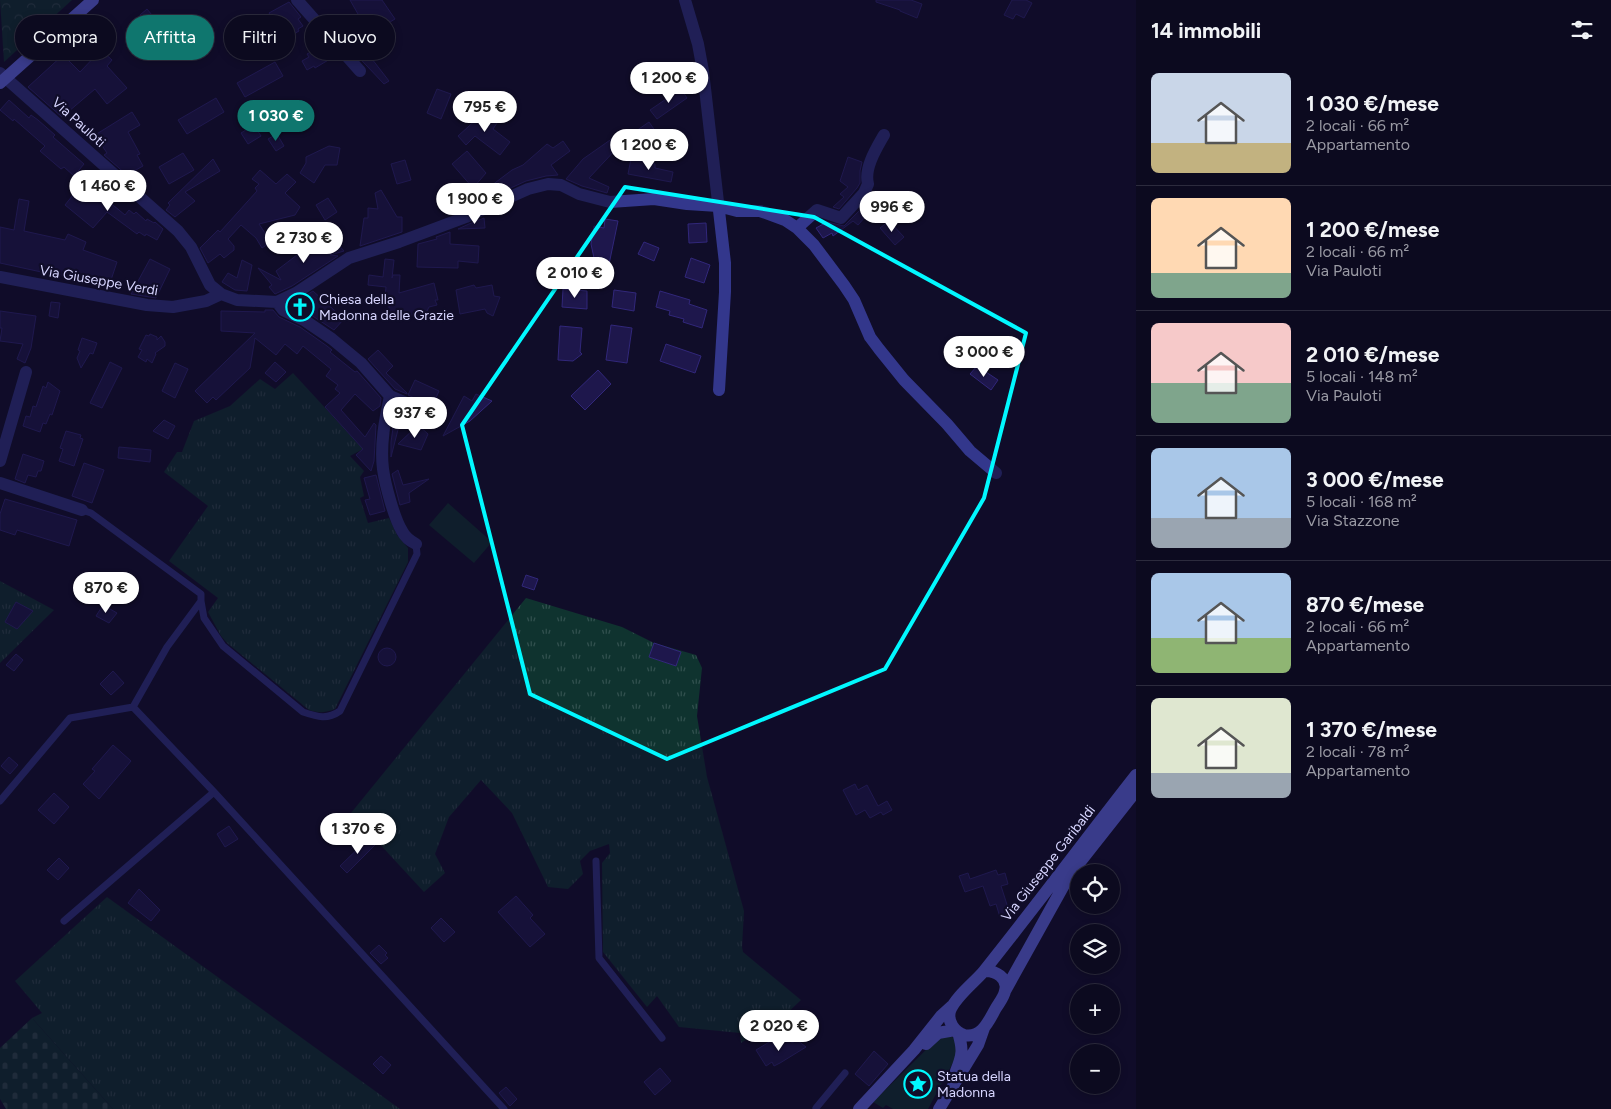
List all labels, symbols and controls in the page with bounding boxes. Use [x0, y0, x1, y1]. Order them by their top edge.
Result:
chip: Compra [15, 15, 116, 60]
chip: Affitta [126, 15, 214, 60]
chip: Filtri [224, 15, 295, 60]
chip: Nuovo [305, 15, 395, 60]
icon: filters [1568, 16, 1596, 44]
text: 14 immobili [1151, 18, 1261, 43]
pin: 1 200 € [623, 62, 715, 104]
text: 1 200 € [641, 68, 697, 87]
pin: 795 € [450, 90, 520, 133]
text: 1 030 €/mese [1306, 91, 1439, 116]
icon: home [1191, 93, 1251, 153]
street label: Via Pauloti [48, 94, 109, 151]
text: 795 € [464, 97, 506, 116]
pin: 1 030 € [230, 100, 322, 142]
text: 1 030 € [248, 106, 304, 125]
text: 2 locali · 66 m² [1306, 116, 1409, 135]
pin: 1 200 € [603, 128, 695, 171]
text: 1 200 € [621, 135, 677, 154]
text: Appartamento [1306, 135, 1410, 154]
pin: 1 460 € [62, 170, 154, 212]
text: 1 460 € [80, 176, 136, 195]
pin: 1 900 € [429, 182, 521, 225]
text: 1 900 € [447, 189, 503, 208]
pin: 996 € [857, 190, 927, 233]
text: 996 € [871, 197, 913, 216]
text: 1 200 €/mese [1306, 217, 1439, 242]
icon: home [1191, 218, 1251, 278]
pin: 2 730 € [258, 222, 350, 264]
text: 2 730 € [276, 228, 332, 247]
text: 2 locali · 66 m² [1306, 242, 1409, 261]
pin: 2 010 € [529, 256, 621, 299]
text: Via Pauloti [1306, 261, 1382, 280]
street label: Via Giuseppe Verdi [38, 262, 160, 299]
text: 2 010 € [547, 263, 603, 282]
place label: Chiesa della Madonna delle Grazie [319, 291, 454, 324]
church icon: Chiesa della Madonna delle Grazie [285, 292, 315, 322]
pin: 3 000 € [938, 336, 1030, 378]
text: 3 000 € [955, 342, 1013, 361]
text: 2 010 €/mese [1306, 342, 1439, 367]
icon: home [1191, 343, 1251, 403]
text: 5 locali · 148 m² [1306, 367, 1418, 386]
text: Via Pauloti [1306, 386, 1382, 405]
pin: 937 € [380, 396, 450, 439]
text: 937 € [394, 403, 436, 422]
text: 3 000 €/mese [1306, 467, 1444, 492]
icon: home [1191, 468, 1251, 528]
text: 5 locali · 168 m² [1306, 492, 1417, 511]
text: Via Stazzone [1306, 511, 1400, 530]
pin: 870 € [71, 572, 141, 614]
text: 870 € [84, 578, 128, 597]
text: 870 €/mese [1306, 592, 1424, 617]
icon: home [1191, 593, 1251, 653]
text: 2 locali · 66 m² [1306, 617, 1409, 636]
text: Appartamento [1306, 636, 1410, 655]
text: 1 370 €/mese [1306, 717, 1437, 742]
icon: home [1191, 718, 1251, 778]
text: 2 locali · 78 m² [1306, 742, 1409, 761]
text: Appartamento [1306, 761, 1410, 780]
street label: Via Giuseppe Garibaldi [998, 802, 1099, 925]
pin: 1 370 € [312, 812, 404, 855]
text: 1 370 € [331, 819, 385, 838]
map controls [1070, 864, 1120, 1094]
button: locate [1070, 864, 1120, 914]
button: layers [1070, 924, 1120, 974]
button: + [1070, 984, 1120, 1034]
pin: 2 020 € [733, 1010, 825, 1052]
text: 2 020 € [750, 1016, 808, 1035]
button: − [1070, 1044, 1120, 1094]
place label: Statua della Madonna [937, 1068, 1011, 1101]
place icon: Statua della Madonna [903, 1069, 933, 1099]

